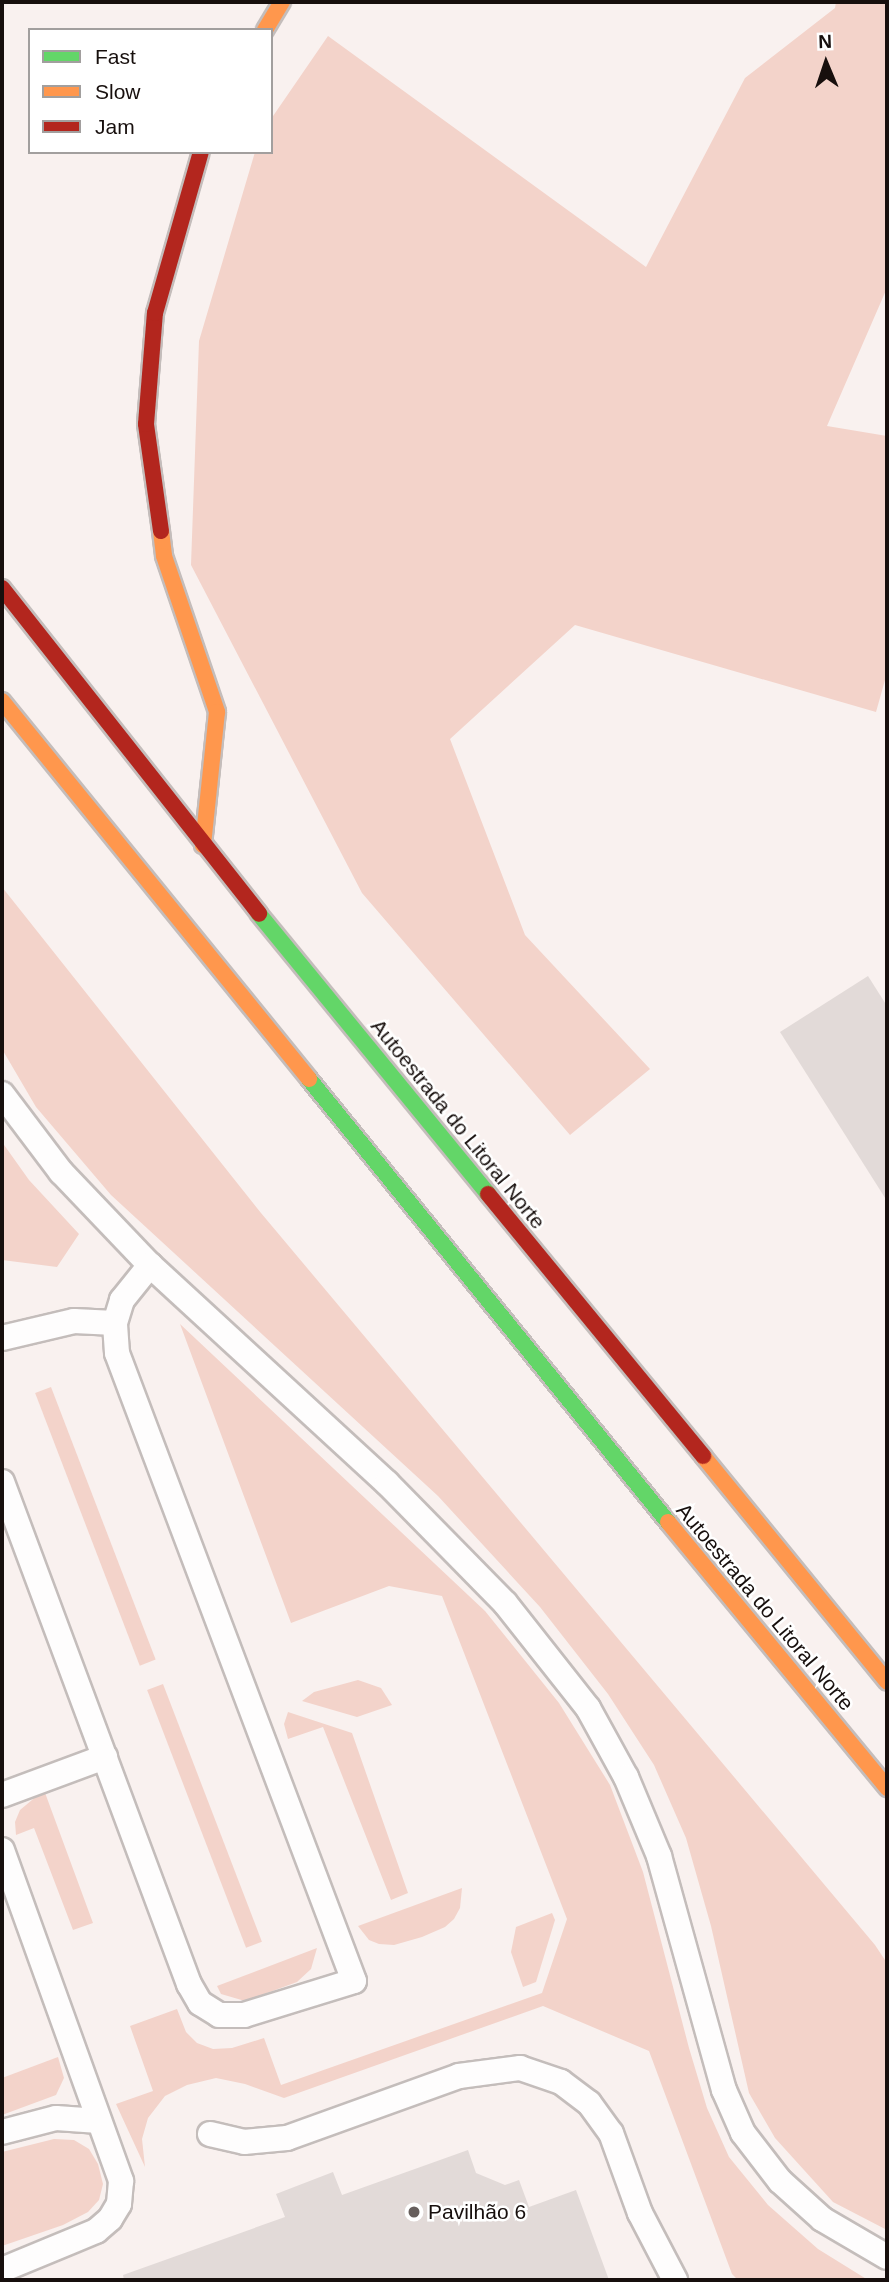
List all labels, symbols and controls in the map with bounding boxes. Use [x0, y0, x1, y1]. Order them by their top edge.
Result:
legend [28, 28, 273, 154]
north arrow [791, 28, 861, 98]
text: N [818, 31, 832, 52]
text: Fast [95, 45, 136, 68]
text: Slow [95, 80, 141, 103]
text: Jam [95, 115, 135, 138]
street label: Autoestrada do Litoral Norte [366, 1014, 550, 1234]
street label: Autoestrada do Litoral Norte [671, 1498, 859, 1716]
place label: Pavilhão 6 [428, 2199, 526, 2225]
marker: Pavilhão 6 [406, 2204, 422, 2220]

